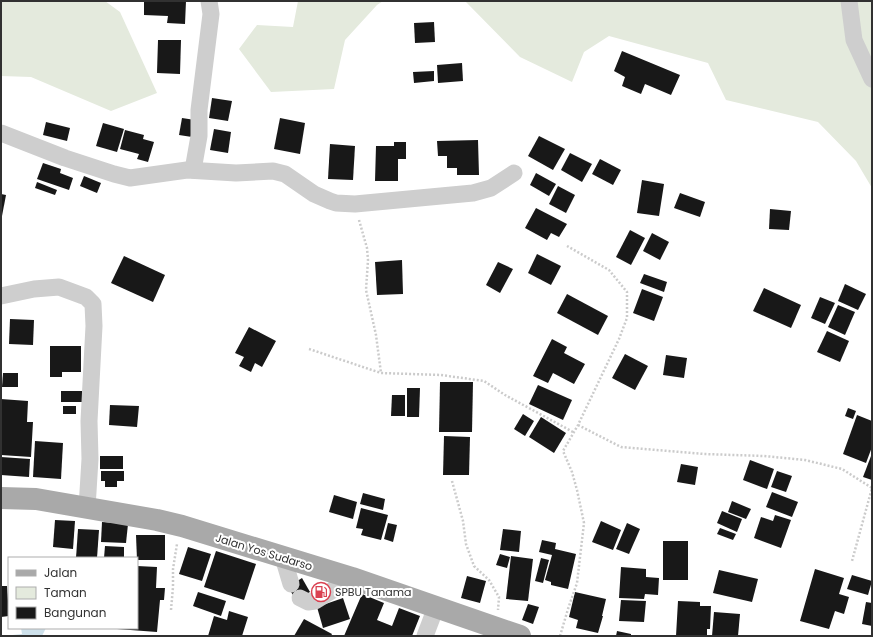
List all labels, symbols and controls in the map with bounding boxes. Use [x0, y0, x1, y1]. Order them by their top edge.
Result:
street label: Jalan Yos Sudarso [213, 530, 315, 574]
legend [8, 557, 138, 629]
text: Jalan [44, 564, 77, 581]
fuel station icon: SPBU Tanama [310, 581, 332, 603]
text: Taman [44, 584, 87, 601]
place label: SPBU Tanama [335, 584, 412, 600]
text: Bangunan [44, 604, 106, 621]

